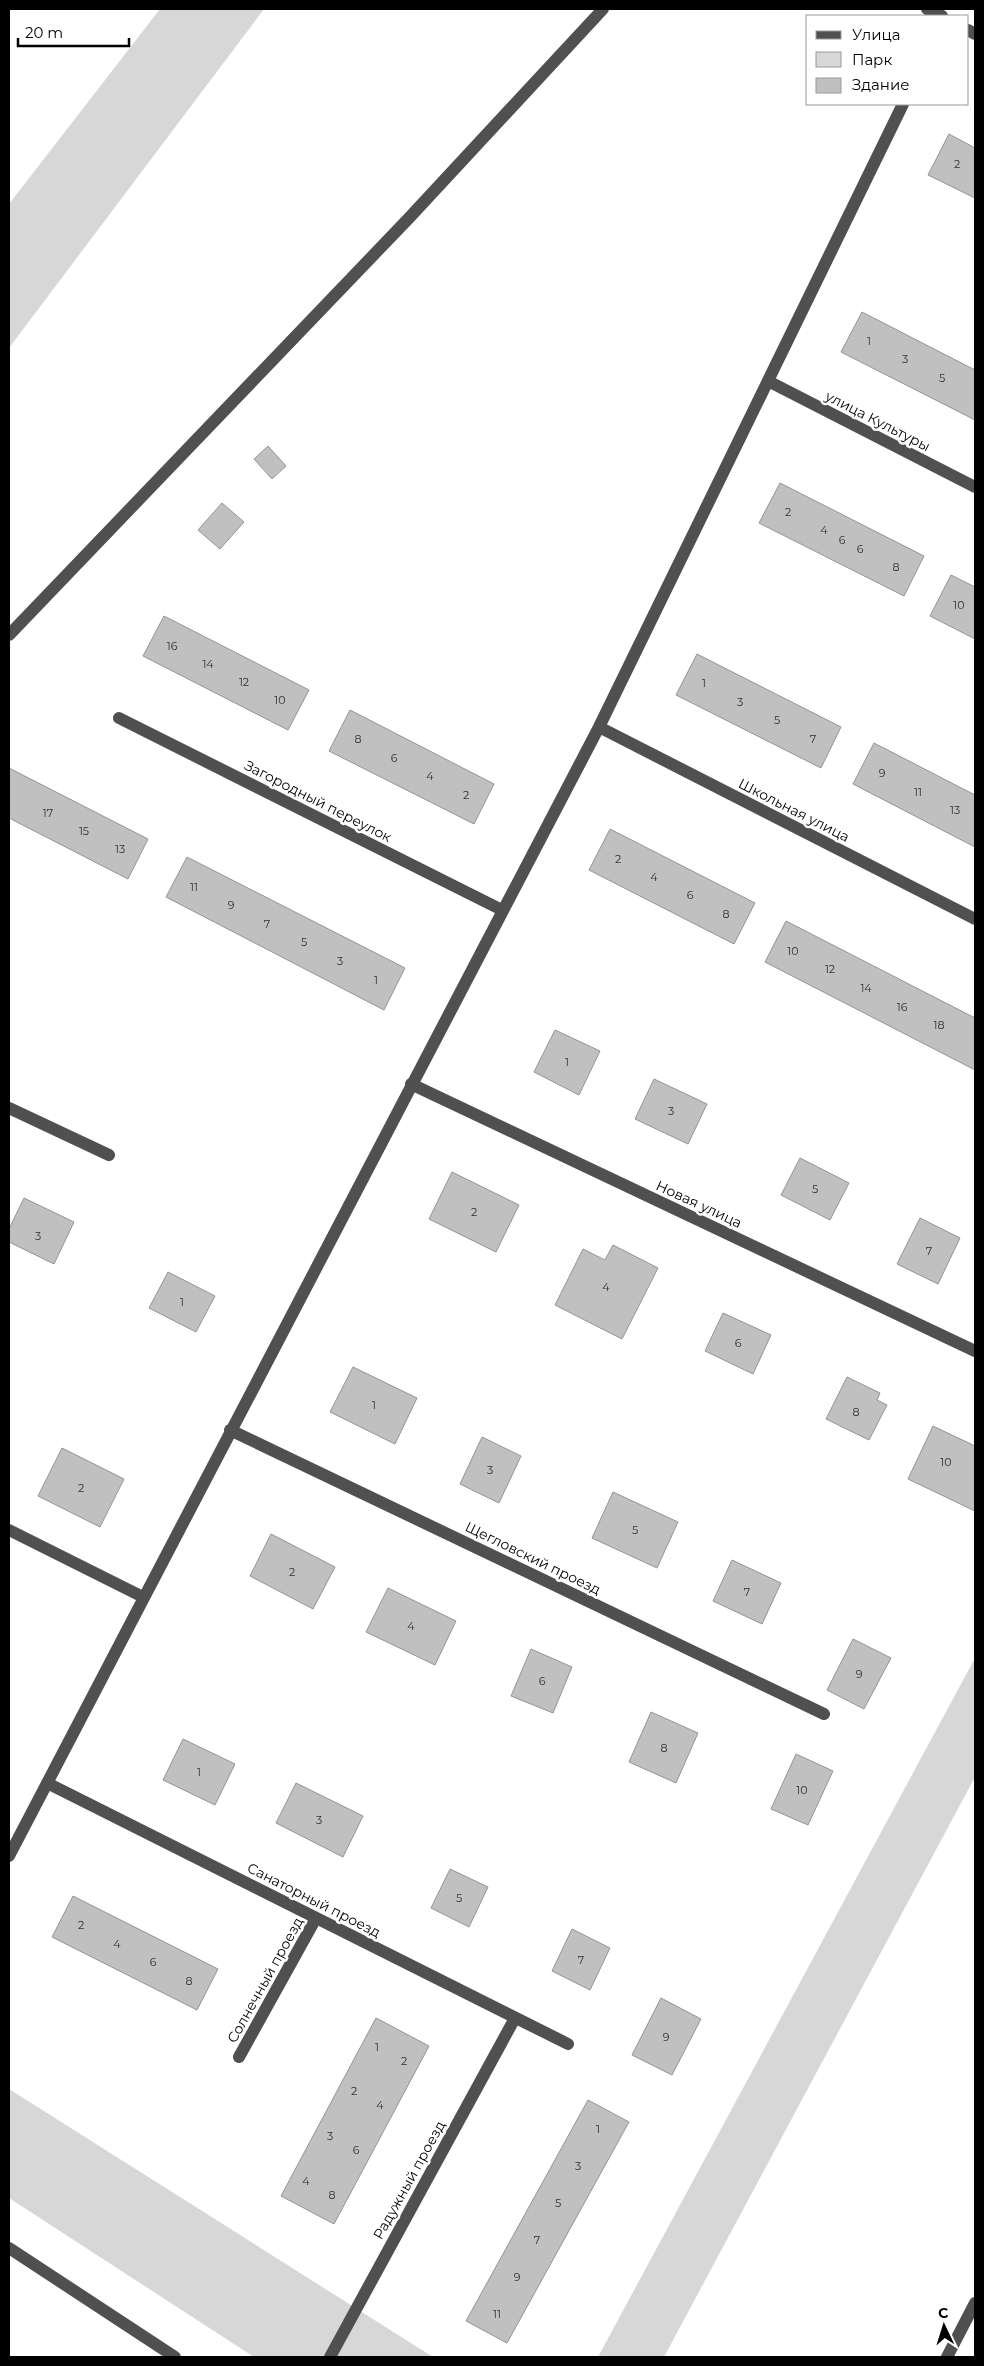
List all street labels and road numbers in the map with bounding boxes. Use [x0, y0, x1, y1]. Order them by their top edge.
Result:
street label: улица Культуры [822, 386, 933, 455]
street label: Загородный переулок [241, 756, 395, 846]
street label: Школьная улица [735, 774, 853, 846]
street label: Новая улица [653, 1176, 745, 1232]
street label: Щегловский проезд [462, 1517, 604, 1599]
street label: Санаторный проезд [244, 1859, 384, 1941]
street label: Солнечный проезд [223, 1914, 307, 2046]
street label: Радужный проезд [369, 2117, 449, 2243]

